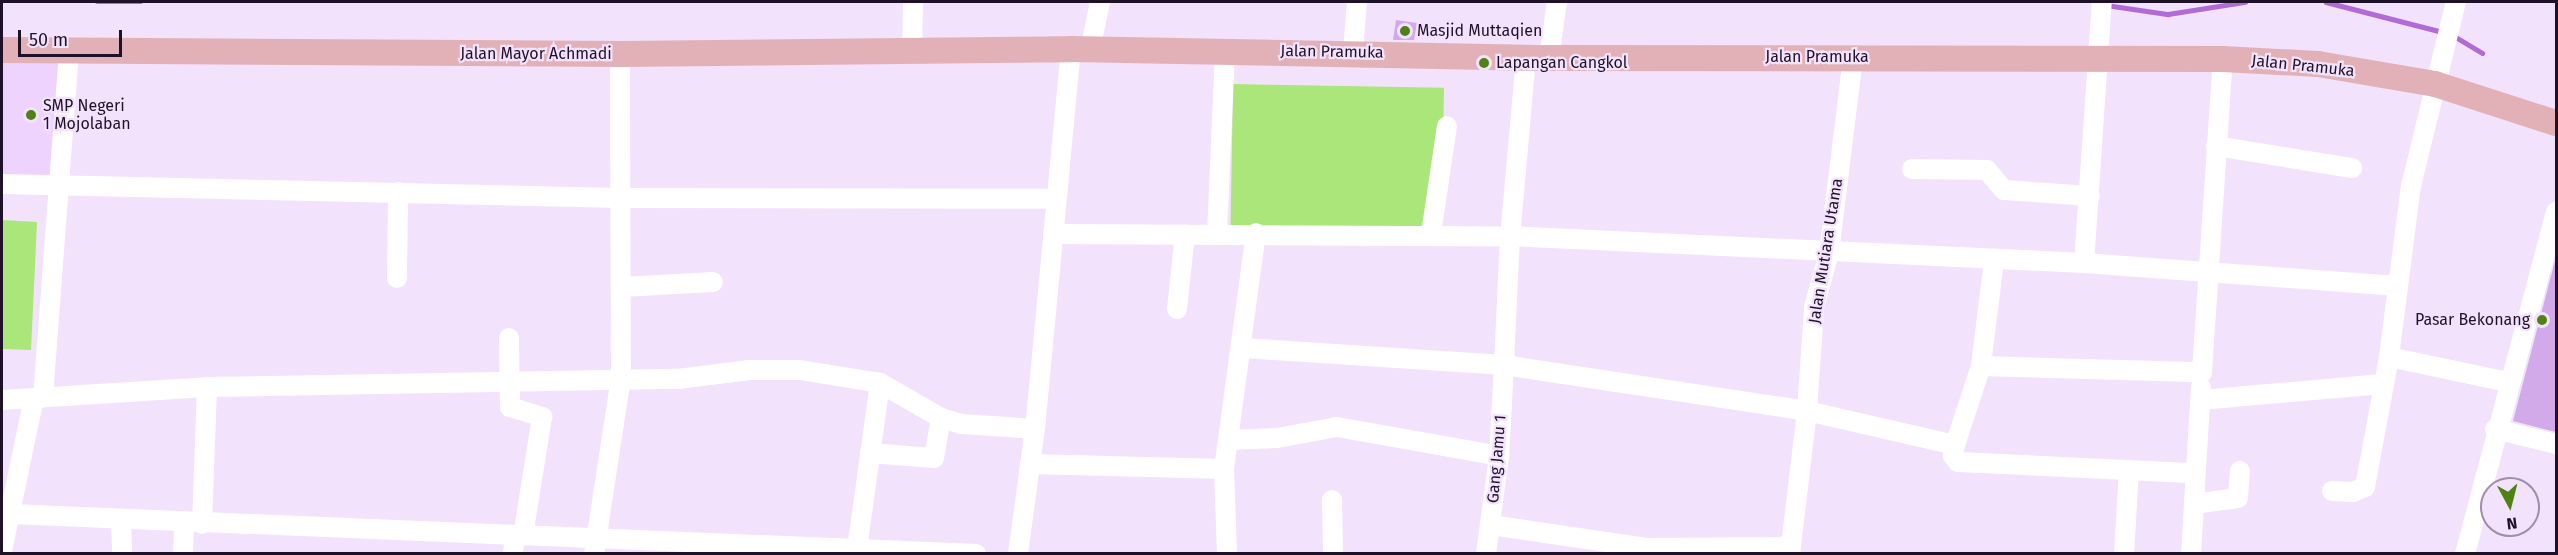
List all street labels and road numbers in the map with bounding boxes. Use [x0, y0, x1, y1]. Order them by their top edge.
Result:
street label: Jalan Pramuka [1280, 41, 1384, 63]
street label: Jalan Mayor Achmadi [460, 44, 612, 64]
street label: Jalan Pramuka [1765, 47, 1869, 67]
street label: Jalan Pramuka [2251, 51, 2355, 81]
street label: Jalan Mutiara Utama [1805, 177, 1847, 325]
street label: Gang Jamu 1 [1484, 414, 1510, 504]

